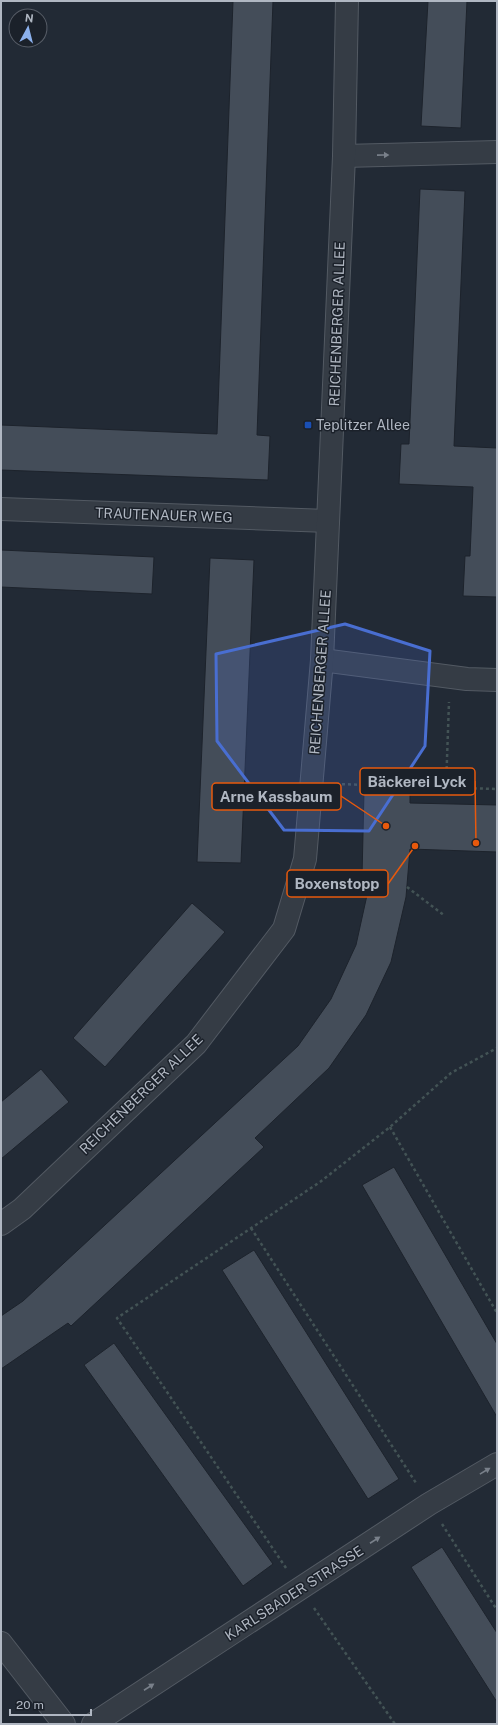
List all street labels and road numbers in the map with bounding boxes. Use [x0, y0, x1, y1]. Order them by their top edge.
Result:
street label: REICHENBERGER ALLEE [326, 241, 348, 407]
street label: TRAUTENAUER WEG [95, 505, 233, 525]
street label: REICHENBERGER ALLEE [306, 589, 334, 755]
street label: REICHENBERGER ALLEE [76, 1031, 206, 1157]
street label: KARLSBADER STRASSE [222, 1542, 366, 1644]

